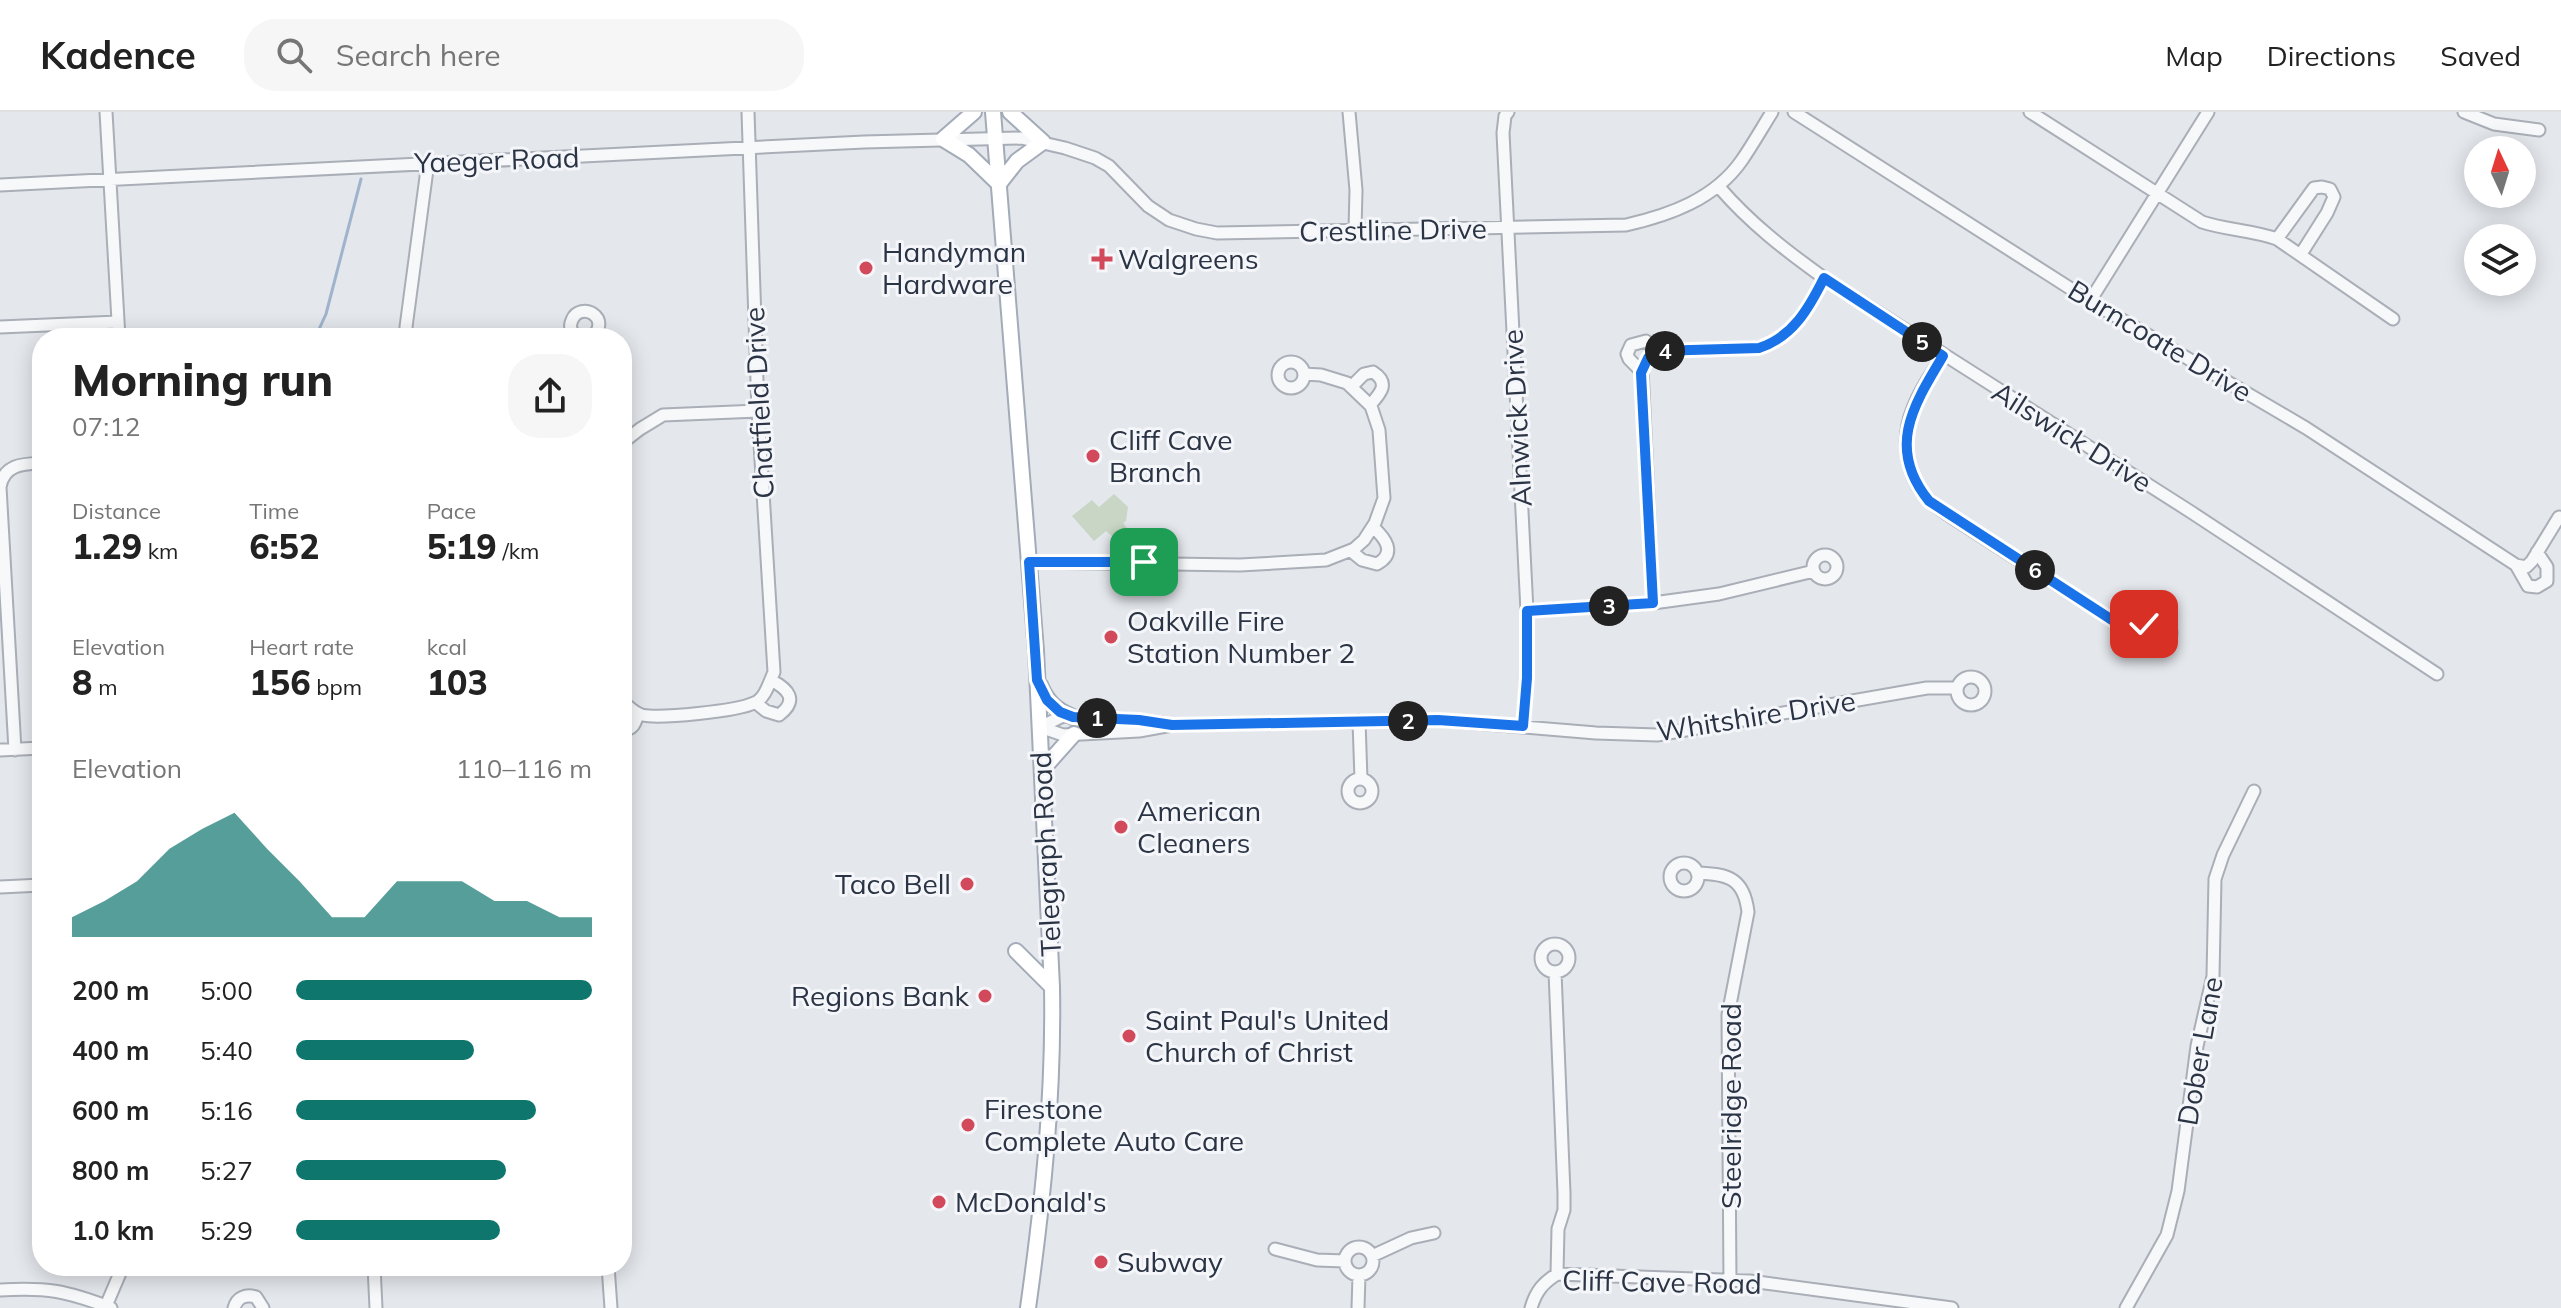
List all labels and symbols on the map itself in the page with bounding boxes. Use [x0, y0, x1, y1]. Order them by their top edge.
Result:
north arrow [2464, 136, 2536, 208]
street label: Yaeger Road [413, 139, 580, 180]
street label: Crestline Drive [1299, 210, 1487, 249]
place label: Handyman Hardware [882, 234, 1026, 301]
place label: Walgreens [1118, 241, 1259, 276]
marker: Walgreens [1093, 250, 1111, 268]
marker: Handyman Hardware [857, 259, 875, 277]
street label: Burncoate Drive [2062, 272, 2258, 409]
street label: Chatfield Drive [736, 306, 781, 500]
pin: 5 [1902, 322, 1942, 362]
street label: Alnwick Drive [1494, 328, 1539, 508]
pin: 4 [1645, 331, 1685, 371]
street label: Ailswick Drive [1986, 374, 2159, 500]
place label: Cliff Cave Branch [1109, 422, 1233, 489]
marker: Cliff Cave Branch [1084, 447, 1102, 465]
pin [1110, 528, 1178, 596]
pin: 6 [2015, 550, 2055, 590]
pin: 3 [1589, 586, 1629, 626]
pin [2110, 590, 2178, 658]
place label: Oakville Fire Station Number 2 [1127, 603, 1355, 670]
marker: Oakville Fire Station Number 2 [1102, 628, 1120, 646]
street label: Whitshire Drive [1654, 682, 1858, 749]
pin: 1 [1077, 698, 1117, 738]
pin: 2 [1388, 701, 1428, 741]
street label: Telegraph Road [1023, 751, 1068, 957]
place label: American Cleaners [1137, 793, 1261, 860]
marker: American Cleaners [1112, 818, 1130, 836]
place label: Taco Bell [835, 866, 951, 901]
marker: Taco Bell [958, 875, 976, 893]
street label: Dober Lane [2169, 974, 2230, 1128]
place label: Regions Bank [791, 978, 970, 1013]
marker: Regions Bank [976, 987, 994, 1005]
place label: Saint Paul's United Church of Christ [1145, 1002, 1389, 1069]
street label: Steelridge Road [1713, 1003, 1748, 1209]
marker: Saint Paul's United Church of Christ [1120, 1027, 1138, 1045]
place label: Firestone Complete Auto Care [984, 1091, 1244, 1158]
marker: Firestone Complete Auto Care [959, 1116, 977, 1134]
place label: McDonald's [955, 1184, 1107, 1219]
marker: McDonald's [930, 1193, 948, 1211]
place label: Subway [1117, 1244, 1223, 1279]
marker: Subway [1092, 1253, 1110, 1271]
street label: Cliff Cave Road [1562, 1262, 1762, 1301]

